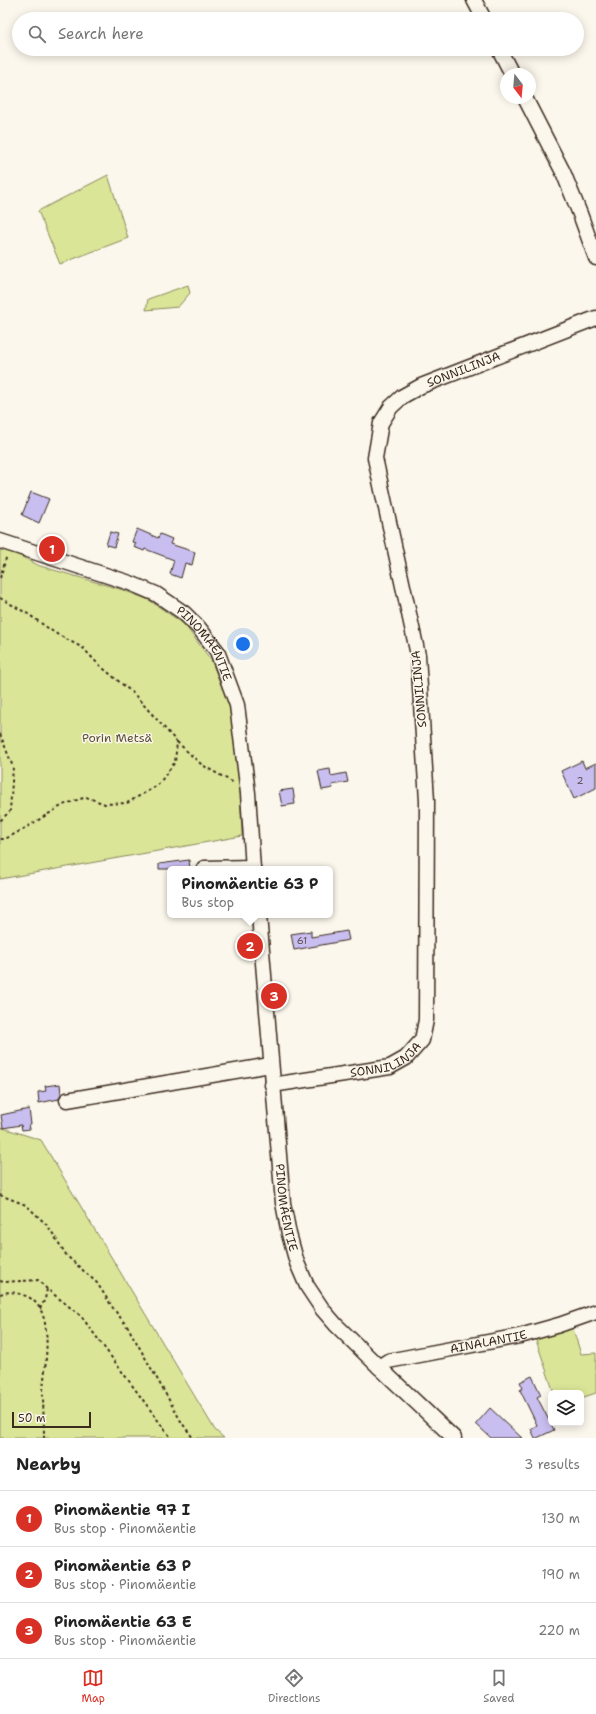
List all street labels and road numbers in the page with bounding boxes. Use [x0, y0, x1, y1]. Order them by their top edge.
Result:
street label: SONNILINJA [424, 348, 503, 391]
street label: PINOMÄENTIE [174, 602, 235, 683]
street label: SONNILINJA [408, 649, 430, 728]
street label: SONNILINJA [349, 1038, 425, 1081]
street label: PINOMÄENTIE [272, 1163, 301, 1253]
street label: AINALANTIE [449, 1326, 529, 1357]

